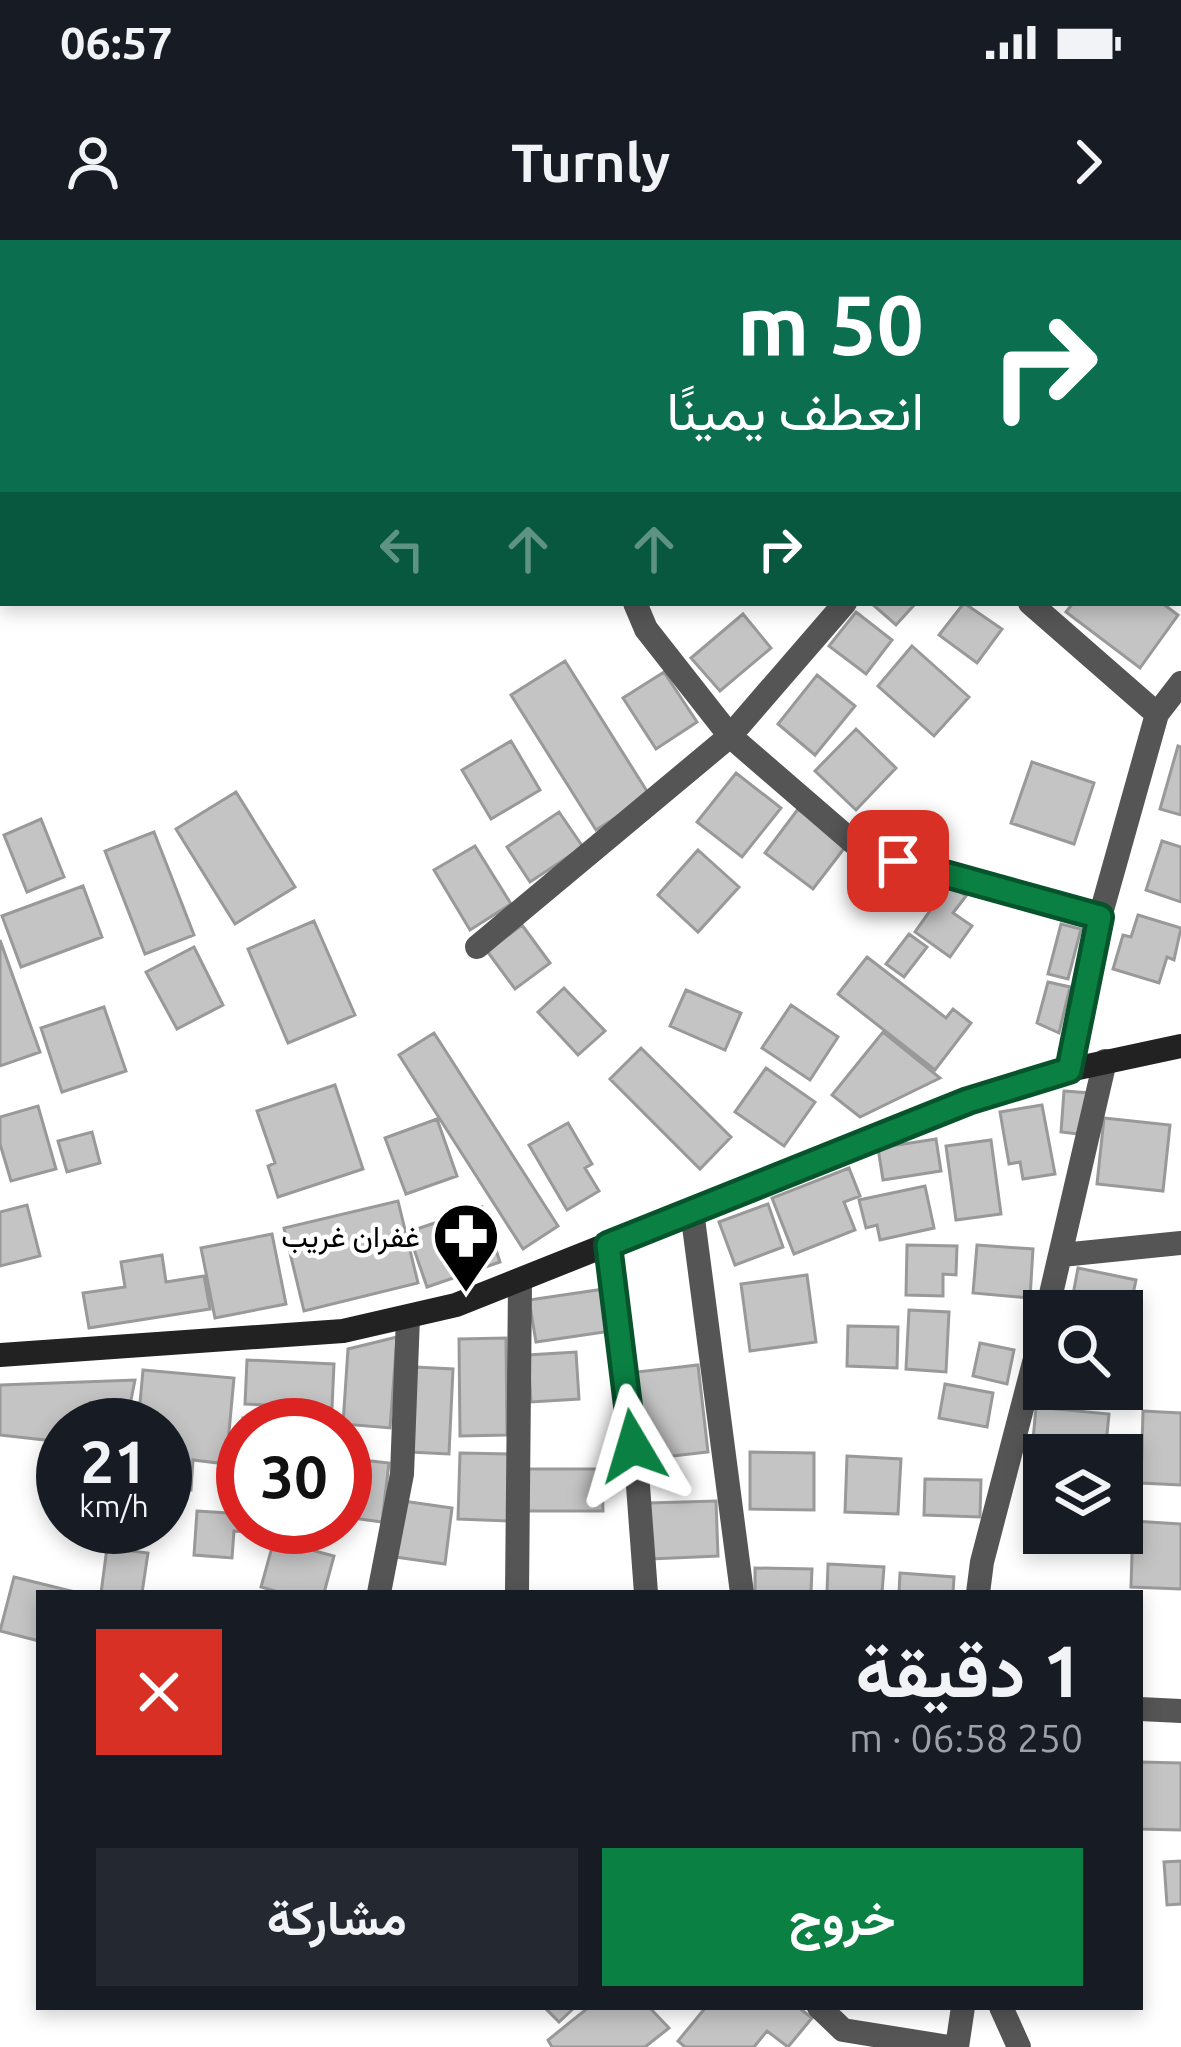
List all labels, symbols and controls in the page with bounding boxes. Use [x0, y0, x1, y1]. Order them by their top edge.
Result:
text: 06:57 [60, 17, 173, 68]
icon: person [60, 129, 126, 195]
icon: forward [1055, 129, 1121, 195]
text: Turnly [511, 132, 670, 192]
text: 50 m [737, 277, 924, 371]
icon: right [966, 288, 1122, 444]
text: انعطف يمينًا [666, 380, 924, 440]
icon: left [369, 516, 435, 582]
icon: ahead [495, 516, 561, 582]
icon: ahead [621, 516, 687, 582]
icon: right [747, 516, 813, 582]
pin [847, 810, 949, 912]
icon: arrive [865, 828, 931, 894]
pharmacy icon: غفران غريب [431, 1201, 501, 1295]
place label: غفران غريب [281, 1219, 420, 1255]
map controls [1023, 1290, 1143, 1554]
button: search [1023, 1290, 1143, 1410]
position arrow [570, 1383, 696, 1509]
speed limit sign: 30 [216, 1398, 372, 1554]
text: 21 [80, 1427, 148, 1494]
button: layers [1023, 1434, 1143, 1554]
text: km/h [79, 1489, 149, 1523]
button: close [96, 1629, 222, 1755]
text: 1 دقيقة [856, 1630, 1083, 1711]
text: 250 m · 06:58 [849, 1716, 1083, 1759]
button: مشاركة [96, 1848, 578, 1986]
button: خروج [602, 1848, 1083, 1986]

